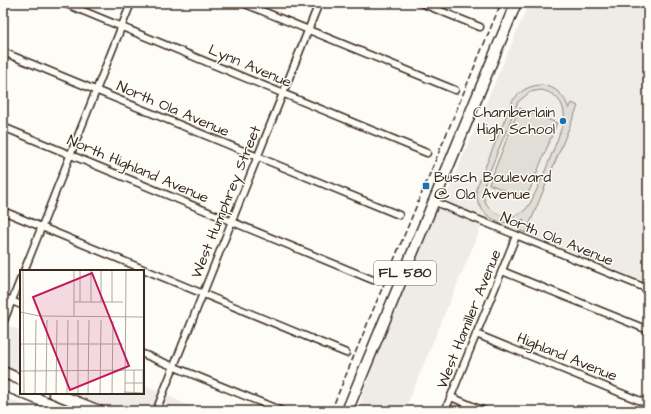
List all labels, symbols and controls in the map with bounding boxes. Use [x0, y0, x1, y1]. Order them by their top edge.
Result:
street label: Lynn Avenue [205, 39, 295, 94]
street label: North Ola Avenue [113, 76, 233, 142]
place label: Chamberlain High School [473, 102, 555, 141]
marker: Chamberlain High School [558, 116, 568, 126]
street label: West Humphrey Street [186, 123, 267, 282]
street label: North Highland Avenue [64, 130, 212, 209]
place label: Busch Boulevard @ Ola Avenue [434, 167, 552, 205]
marker: Busch Boulevard @ Ola Avenue [421, 181, 431, 191]
street label: North Ola Avenue [497, 207, 617, 271]
street label: West Hamiller Avenue [431, 246, 507, 392]
road number: FL 580 [374, 261, 436, 285]
inset map [20, 270, 144, 394]
street label: Highland Avenue [513, 327, 620, 388]

